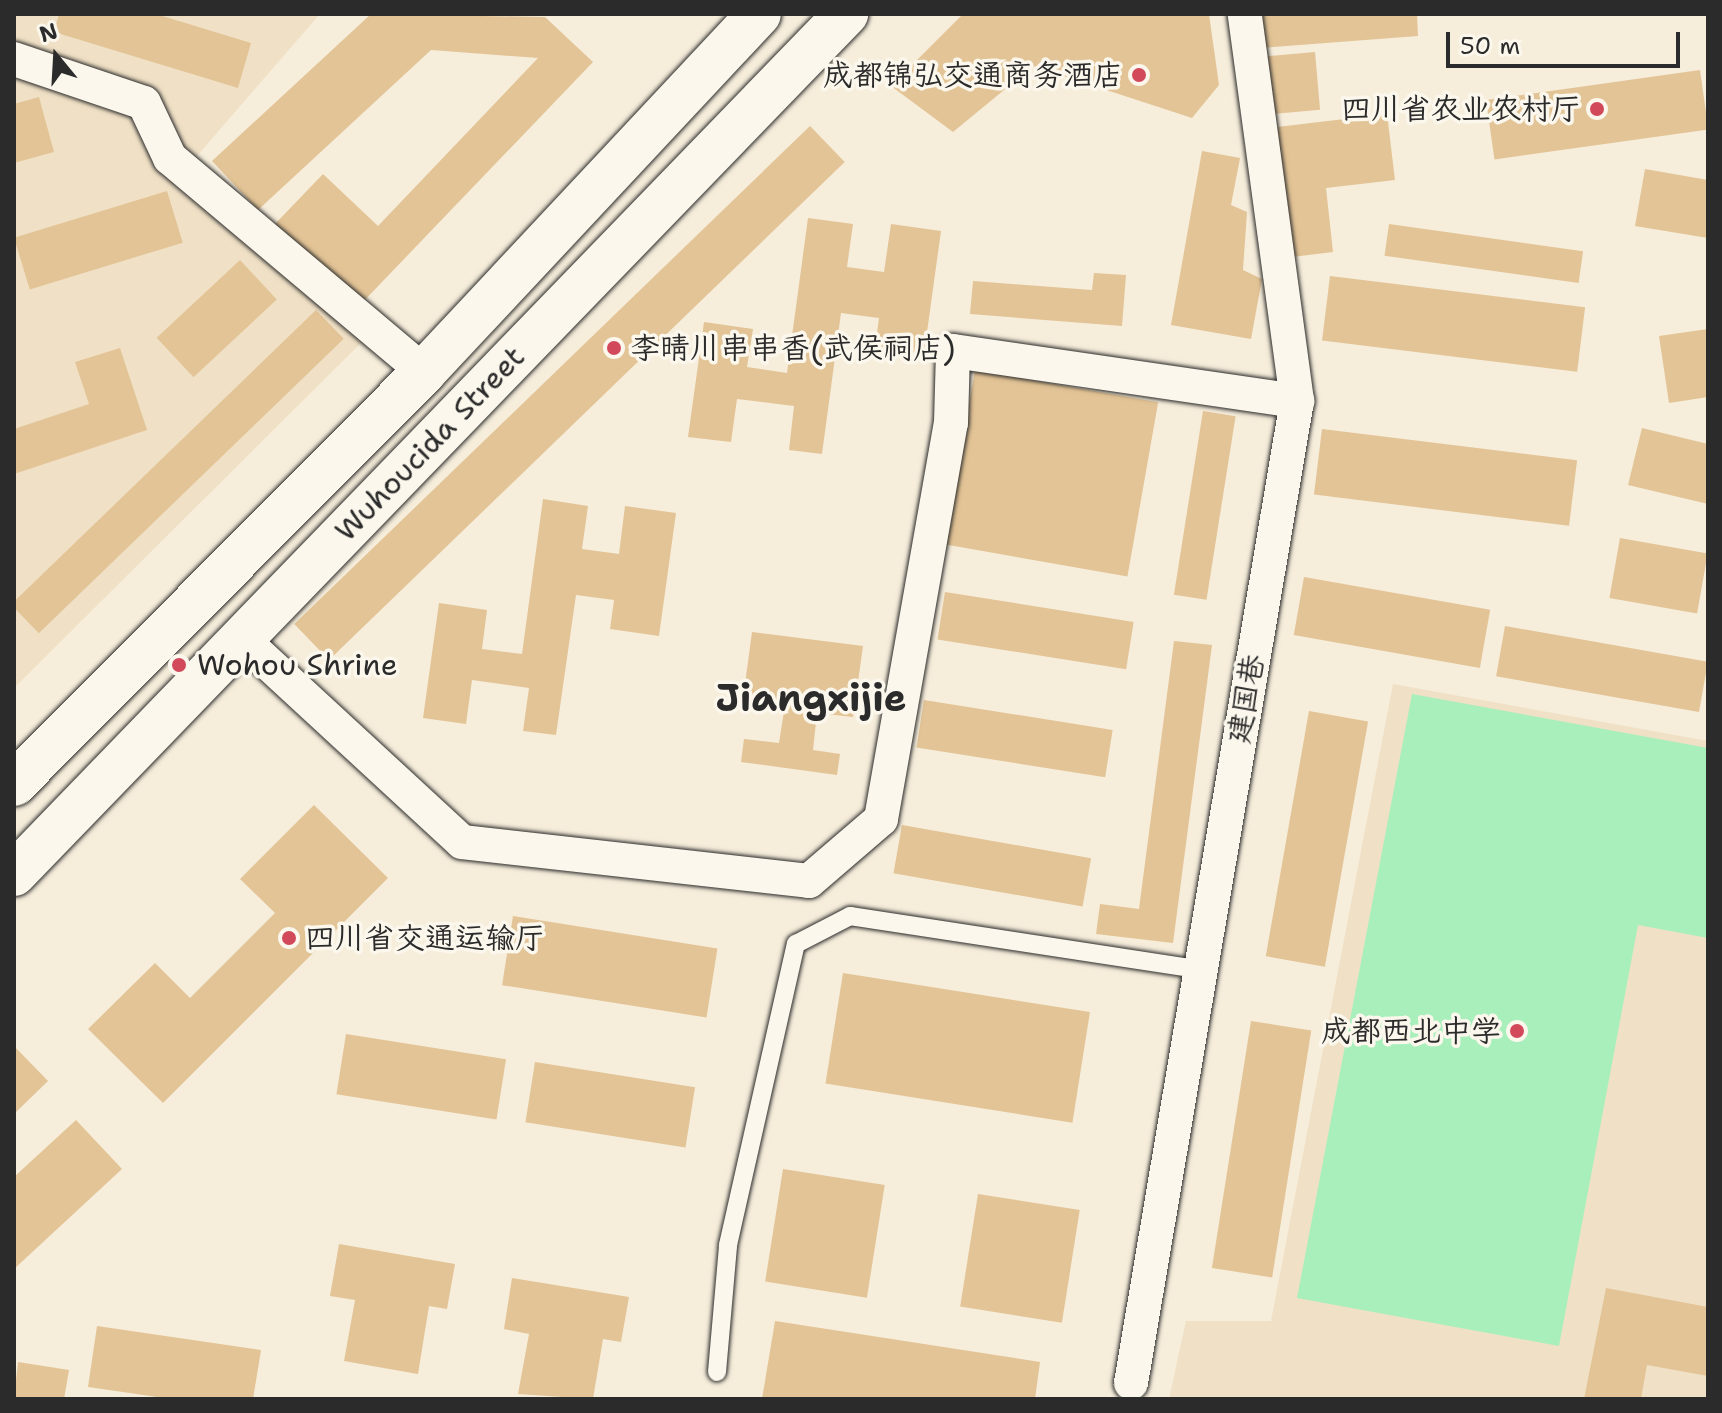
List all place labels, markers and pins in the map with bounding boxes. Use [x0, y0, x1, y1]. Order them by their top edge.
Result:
place label: 成都锦弘交通商务酒店 [823, 57, 1123, 93]
marker: 成都锦弘交通商务酒店 [1130, 66, 1148, 84]
place label: 四川省农业农村厅 [1341, 91, 1581, 127]
marker: 四川省农业农村厅 [1588, 100, 1606, 118]
place label: 李晴川串串香(武侯祠店) [630, 330, 955, 366]
marker: 李晴川串串香(武侯祠店) [605, 339, 623, 357]
place label: Wohou Shrine [197, 647, 398, 683]
marker: Wohou Shrine [168, 654, 190, 676]
place label: 四川省交通运输厅 [305, 920, 545, 956]
marker: 四川省交通运输厅 [280, 929, 298, 947]
place label: 成都西北中学 [1321, 1013, 1501, 1049]
marker: 成都西北中学 [1508, 1022, 1526, 1040]

